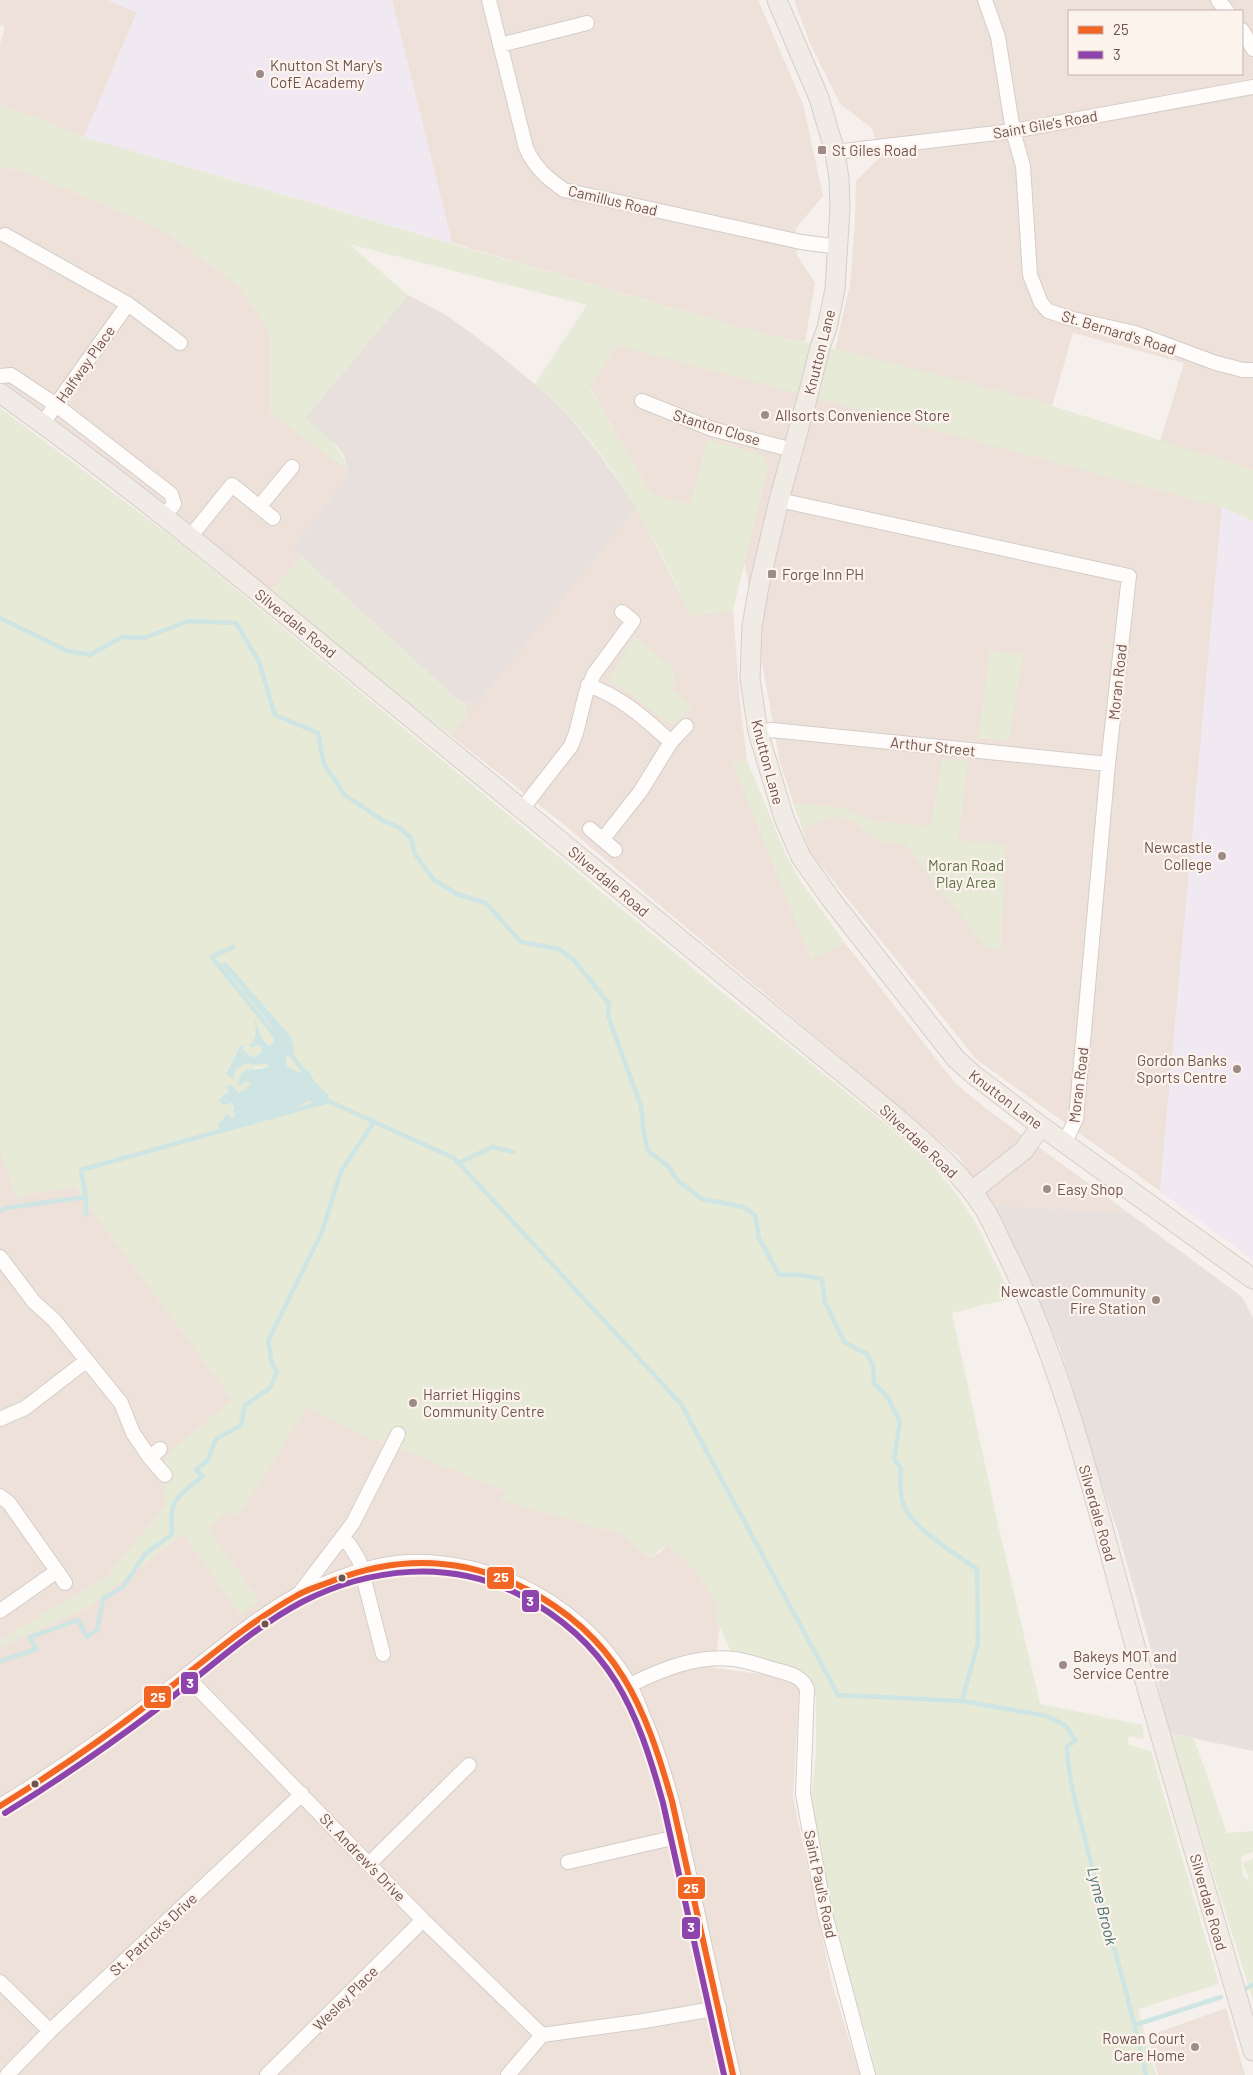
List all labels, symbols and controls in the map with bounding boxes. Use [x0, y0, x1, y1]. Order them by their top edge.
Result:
legend [1068, 10, 1243, 75]
text: 25 [1113, 20, 1129, 38]
text: 3 [1113, 45, 1121, 63]
place label: Knutton St Mary's CofE Academy [270, 56, 382, 91]
marker: Knutton St Mary's CofE Academy [254, 68, 266, 80]
street label: Saint Gile's Road [991, 106, 1099, 142]
place label: St Giles Road [832, 141, 917, 159]
marker: St Giles Road [816, 144, 828, 156]
street label: Camillus Road [567, 181, 659, 219]
street label: St. Bernard's Road [1060, 306, 1178, 358]
street label: Knutton Lane [800, 307, 838, 397]
street label: Halfway Place [52, 322, 118, 406]
street label: Stanton Close [671, 405, 763, 449]
place label: Allsorts Convenience Store [775, 406, 950, 424]
marker: Allsorts Convenience Store [759, 409, 771, 421]
place label: Forge Inn PH [782, 565, 864, 583]
marker: Forge Inn PH [766, 568, 778, 580]
street label: Silverdale Road [252, 585, 340, 661]
street label: Moran Road [1104, 643, 1130, 721]
street label: Knutton Lane [748, 717, 788, 807]
street label: Arthur Street [889, 733, 977, 759]
place label: Newcastle College [1144, 838, 1212, 873]
street label: Silverdale Road [565, 842, 653, 920]
marker: Newcastle College [1216, 850, 1228, 862]
park label: Moran Road Play Area [928, 856, 1004, 891]
street label: Moran Road [1064, 1046, 1092, 1124]
place label: Gordon Banks Sports Centre [1137, 1051, 1227, 1086]
marker: Gordon Banks Sports Centre [1231, 1063, 1243, 1075]
street label: Knutton Lane [966, 1066, 1046, 1132]
street label: Silverdale Road [876, 1100, 962, 1182]
place label: Easy Shop [1057, 1180, 1124, 1198]
marker: Easy Shop [1041, 1183, 1053, 1195]
place label: Newcastle Community Fire Station [1001, 1282, 1146, 1317]
marker: Newcastle Community Fire Station [1150, 1294, 1162, 1306]
place label: Harriet Higgins Community Centre [423, 1385, 544, 1420]
marker: Harriet Higgins Community Centre [407, 1397, 419, 1409]
street label: Silverdale Road [1076, 1463, 1120, 1563]
line badge: 25 [486, 1566, 515, 1590]
text: 25 [493, 1568, 509, 1585]
unlabelled marker [337, 1573, 347, 1583]
line badge: 3 [521, 1589, 540, 1613]
text: 3 [526, 1592, 534, 1609]
unlabelled marker [260, 1619, 270, 1629]
place label: Bakeys MOT and Service Centre [1073, 1647, 1177, 1682]
marker: Bakeys MOT and Service Centre [1057, 1659, 1069, 1671]
line badge: 3 [180, 1671, 199, 1695]
text: 3 [186, 1674, 194, 1691]
line badge: 25 [143, 1685, 172, 1709]
text: 25 [150, 1688, 166, 1705]
unlabelled marker [30, 1779, 40, 1789]
street label: St. Andrew's Drive [316, 1809, 410, 1905]
street label: Saint Paul's Road [801, 1828, 841, 1940]
street label: Silverdale Road [1187, 1852, 1231, 1952]
water label: Lyme Brook [1084, 1865, 1122, 1947]
line badge: 25 [677, 1876, 706, 1900]
text: 25 [683, 1879, 699, 1896]
street label: St. Patrick's Drive [106, 1889, 200, 1979]
line badge: 3 [681, 1916, 701, 1940]
text: 3 [687, 1918, 695, 1935]
street label: Wesley Place [309, 1962, 381, 2034]
place label: Rowan Court Care Home [1102, 2029, 1185, 2064]
marker: Rowan Court Care Home [1189, 2041, 1201, 2053]

